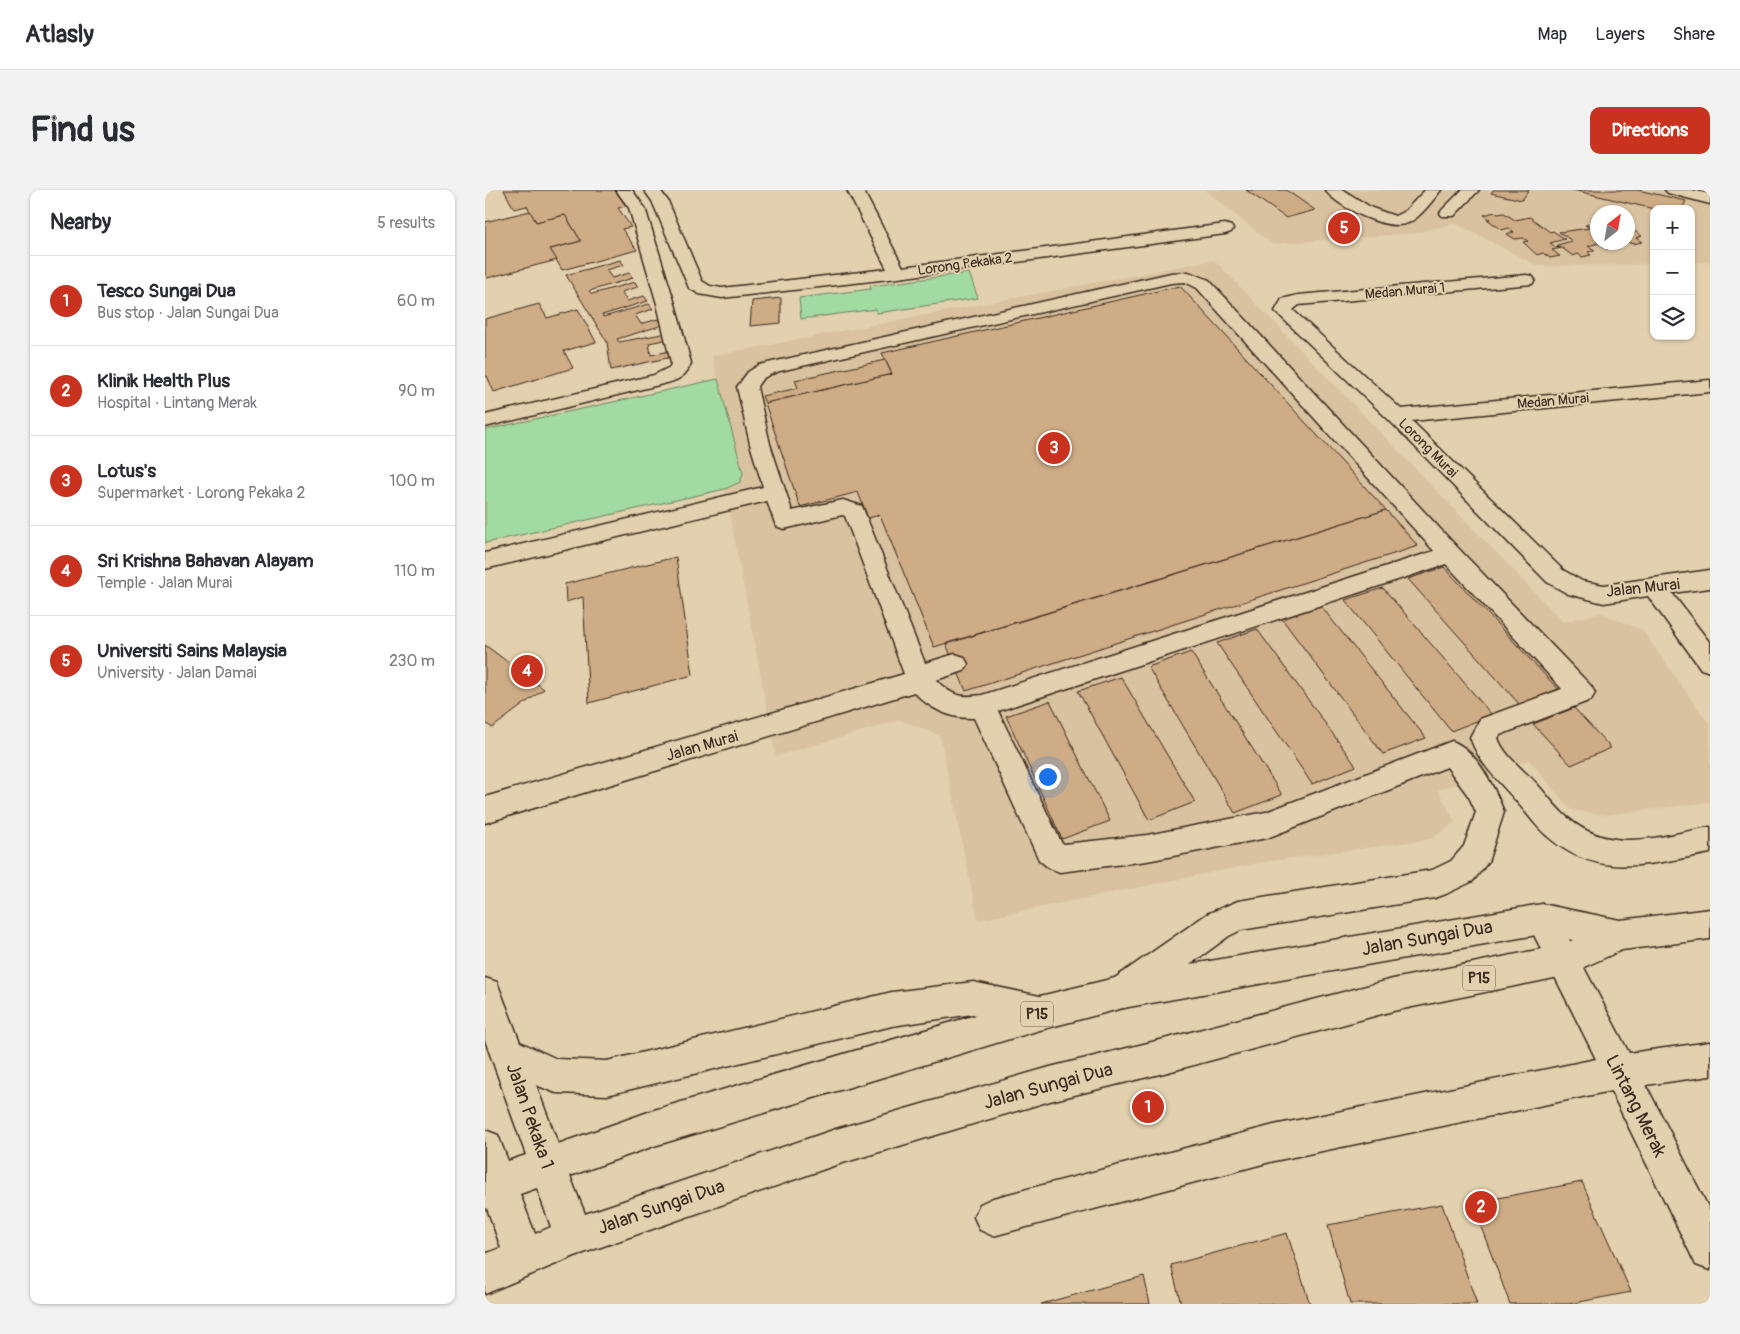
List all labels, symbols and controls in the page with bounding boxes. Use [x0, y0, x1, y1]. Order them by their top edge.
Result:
text: Atlasly [25, 20, 94, 49]
text: Map [1538, 23, 1567, 46]
text: Layers [1595, 23, 1645, 46]
text: Share [1673, 23, 1715, 46]
button: Directions [1590, 107, 1710, 154]
text: Find us [30, 108, 135, 152]
north arrow [1590, 205, 1635, 250]
map controls [1650, 205, 1695, 340]
button: + [1650, 205, 1695, 250]
text: Nearby [50, 209, 111, 236]
pin: 5 [1328, 209, 1360, 247]
text: 5 results [377, 213, 435, 233]
street label: Lorong Pekaka 2 [916, 249, 1014, 279]
button: − [1650, 250, 1695, 295]
text: Tesco Sungai Dua [97, 279, 235, 303]
street label: Medan Murai 1 [1364, 279, 1446, 303]
text: 1 [63, 291, 69, 311]
text: 60 m [397, 291, 435, 311]
button: layers [1650, 295, 1695, 340]
text: Bus stop · Jalan Sungai Dua [97, 303, 279, 323]
text: Klinik Health Plus [97, 369, 230, 393]
text: 2 [62, 381, 70, 401]
text: 90 m [398, 381, 435, 401]
street label: Medan Murai [1516, 389, 1590, 413]
text: Hospital · Lintang Merak [97, 393, 257, 413]
street label: Lorong Murai [1395, 415, 1461, 481]
pin: 3 [1038, 429, 1070, 467]
text: Lotus's [97, 459, 156, 483]
text: 3 [62, 471, 70, 491]
text: 100 m [389, 471, 435, 491]
text: Supermarket · Lorong Pekaka 2 [97, 483, 305, 503]
text: Sri Krishna Bahavan Alayam [97, 549, 314, 573]
text: 4 [61, 561, 71, 581]
text: 110 m [394, 561, 435, 581]
text: Temple · Jalan Murai [97, 573, 232, 593]
street label: Jalan Murai [1605, 574, 1681, 602]
text: Universiti Sains Malaysia [97, 639, 287, 663]
text: 5 [62, 651, 70, 671]
text: 230 m [389, 651, 435, 671]
pin: 4 [511, 652, 543, 690]
text: University · Jalan Damai [97, 663, 257, 683]
street label: Jalan Murai [664, 726, 740, 766]
your location [1035, 764, 1061, 790]
street label: Jalan Sungai Dua [1360, 915, 1495, 961]
road number: P15 [1463, 966, 1495, 990]
road number: P15 [1021, 1002, 1053, 1026]
street label: Lintang Merak [1600, 1051, 1672, 1161]
street label: Jalan Sungai Dua [981, 1057, 1115, 1115]
street label: Jalan Pekaka 1 [501, 1060, 559, 1172]
pin: 1 [1132, 1088, 1164, 1126]
street label: Jalan Sungai Dua [594, 1174, 728, 1240]
pin: 2 [1465, 1188, 1497, 1226]

